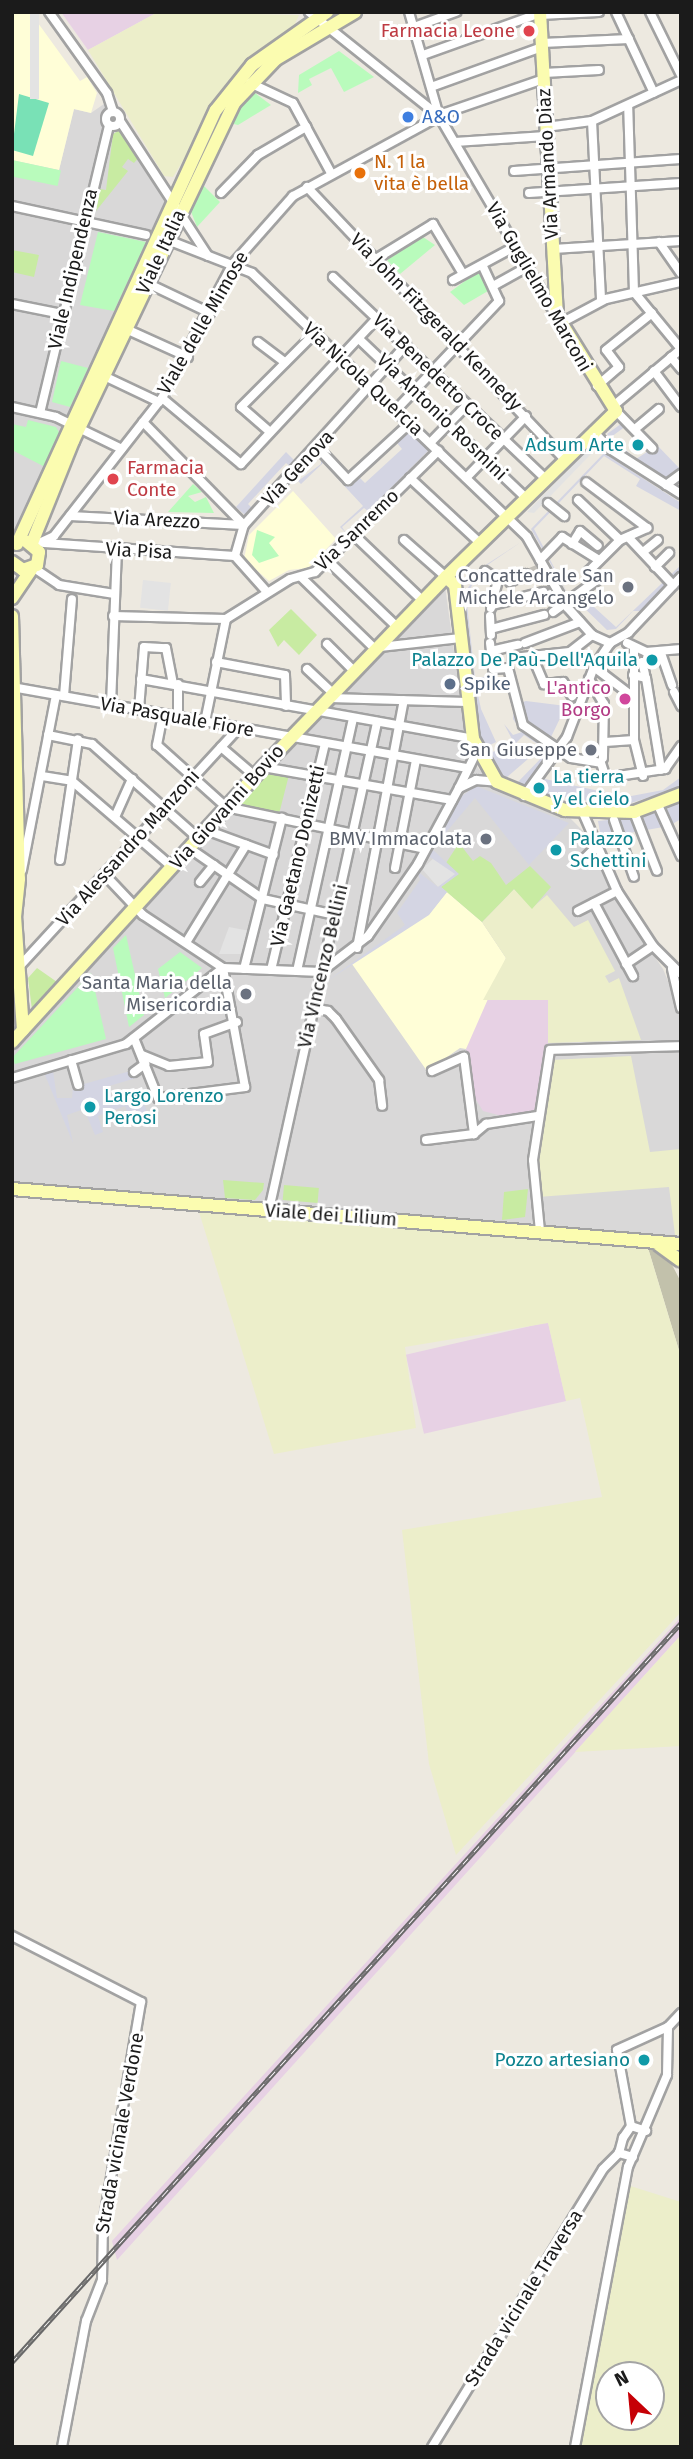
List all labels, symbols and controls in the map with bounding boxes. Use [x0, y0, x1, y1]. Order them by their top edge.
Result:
place label: Farmacia Leone [381, 20, 515, 42]
marker: Farmacia Leone [521, 23, 537, 39]
street label: Via Armando Diaz [533, 88, 563, 240]
place label: A&O [422, 106, 460, 128]
marker: A&O [400, 109, 416, 125]
place label: N. 1 la vita è bella [374, 151, 469, 195]
marker: N. 1 la vita è bella [352, 165, 368, 181]
street label: Viale Indipendenza [43, 186, 103, 352]
street label: Via Guglielmo Marconi [481, 198, 597, 376]
street label: Viale Italia [132, 206, 190, 298]
street label: Via John Fitzgerald Kennedy [345, 229, 527, 415]
street label: Viale delle Mimose [153, 247, 253, 399]
street label: Via Benedetto Croce [368, 309, 508, 445]
street label: Via Nicola Quercia [298, 317, 428, 441]
street label: Via Antonio Rosmini [372, 349, 512, 485]
street label: Via Genova [257, 425, 339, 511]
place label: Adsum Arte [525, 434, 624, 456]
marker: Adsum Arte [630, 437, 646, 453]
place label: Farmacia Conte [127, 457, 204, 501]
marker: Farmacia Conte [105, 471, 121, 487]
street label: Via Sanremo [310, 484, 404, 576]
street label: Via Arezzo [113, 506, 201, 534]
street label: Via Pisa [105, 538, 173, 564]
place label: Concattedrale San Michele Arcangelo [458, 565, 614, 609]
marker: Concattedrale San Michele Arcangelo [620, 579, 636, 595]
place label: Palazzo De Paù-Dell'Aquila [411, 649, 638, 671]
marker: Palazzo De Paù-Dell'Aquila [644, 652, 660, 668]
place label: Spike [464, 673, 511, 695]
marker: Spike [442, 676, 458, 692]
place label: L'antico Borgo [546, 677, 611, 721]
marker: L'antico Borgo [617, 691, 633, 707]
street label: Via Pasquale Fiore [98, 692, 256, 742]
place label: San Giuseppe [460, 739, 577, 761]
street label: Via Giovanni Bovio [165, 740, 289, 874]
marker: San Giuseppe [583, 742, 599, 758]
street label: Via Gaetano Donizetti [266, 763, 330, 949]
street label: Via Alessandro Manzoni [52, 765, 204, 931]
place label: La tierra y el cielo [553, 766, 630, 810]
marker: La tierra y el cielo [531, 780, 547, 796]
place label: BMV Immacolata [329, 828, 472, 850]
place label: Palazzo Schettini [570, 828, 646, 872]
marker: BMV Immacolata [478, 831, 494, 847]
marker: Palazzo Schettini [548, 842, 564, 858]
street label: Via Vincenzo Bellini [293, 882, 353, 1050]
place label: Santa Maria della Misericordia [82, 972, 232, 1016]
marker: Santa Maria della Misericordia [238, 986, 254, 1002]
place label: Largo Lorenzo Perosi [104, 1085, 224, 1129]
marker: Largo Lorenzo Perosi [82, 1099, 98, 1115]
street label: Viale dei Lilium [264, 1199, 398, 1231]
street label: Strada vicinale Verdone [91, 2031, 149, 2235]
place label: Pozzo artesiano [495, 2049, 630, 2071]
marker: Pozzo artesiano [636, 2052, 652, 2068]
street label: Strada vicinale Traversa [460, 2205, 588, 2391]
north arrow [595, 2361, 665, 2431]
text: N [611, 2365, 632, 2392]

